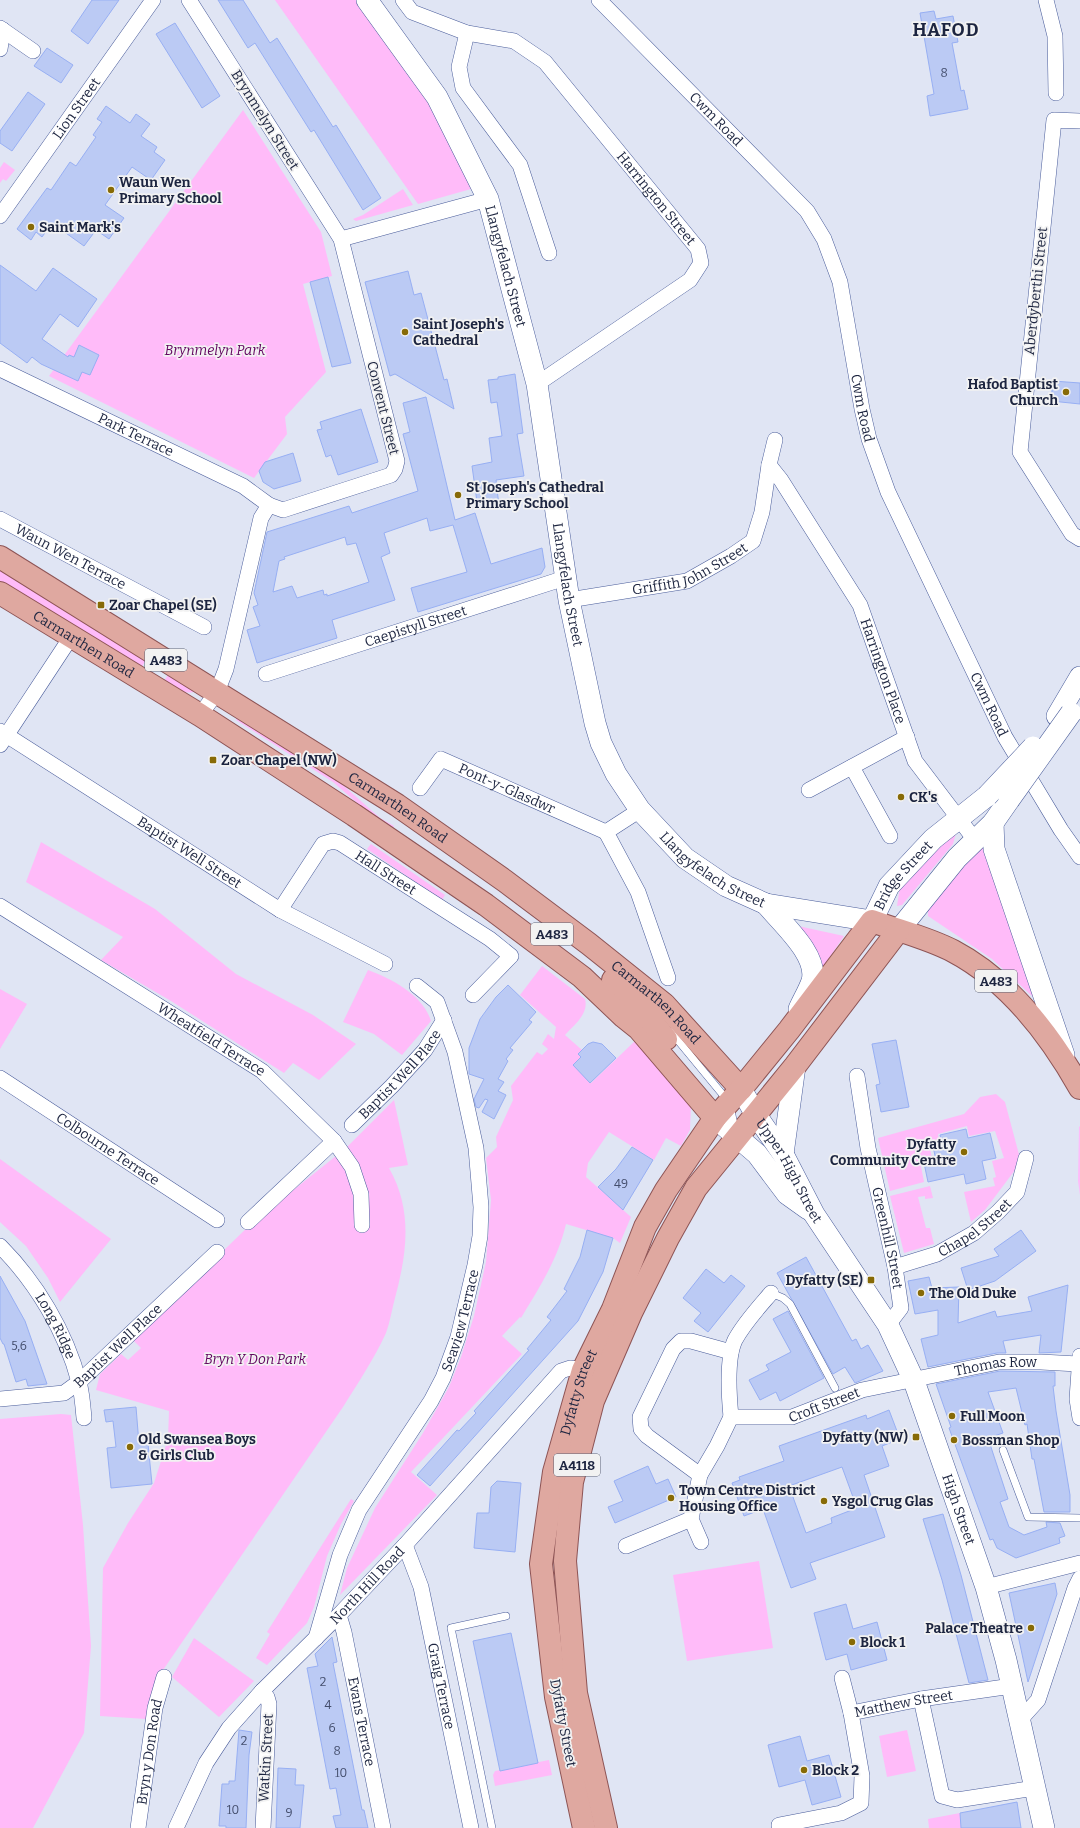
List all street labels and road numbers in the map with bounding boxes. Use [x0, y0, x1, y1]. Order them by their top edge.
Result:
street label: Brynmelyn Street [227, 67, 303, 173]
street label: Lion Street [49, 74, 104, 142]
street label: Cwm Road [686, 88, 747, 149]
street label: Harrington Street [613, 148, 700, 248]
street label: Llangyfelach Street [482, 203, 530, 329]
street label: Aberdyberthi Street [1021, 226, 1051, 356]
street label: Convent Street [363, 359, 403, 457]
street label: Cwm Road [848, 373, 878, 444]
street label: Park Terrace [96, 409, 176, 460]
street label: Waun Wen Terrace [12, 520, 129, 593]
street label: Llangyfelach Street [549, 522, 587, 648]
street label: Griffith John Street [631, 539, 750, 598]
street label: Caepistyll Street [362, 602, 469, 650]
street label: Carmarthen Road [30, 607, 137, 681]
street label: Harrington Place [857, 616, 910, 726]
road number: A483 [145, 649, 187, 671]
street label: Cwm Road [967, 669, 1012, 739]
street label: Pont-y-Glasdwr [456, 759, 558, 817]
street label: Carmarthen Road [345, 768, 451, 846]
street label: Baptist Well Street [134, 813, 245, 892]
street label: Llangyfelach Street [656, 828, 768, 911]
street label: Bridge Street [870, 837, 936, 913]
street label: Hall Street [352, 847, 420, 898]
road number: A483 [531, 923, 573, 945]
street label: Carmarthen Road [608, 957, 704, 1047]
road number: A483 [975, 970, 1017, 992]
street label: Wheatfield Terrace [154, 999, 269, 1080]
street label: Baptist Well Place [355, 1026, 444, 1122]
street label: Colbourne Terrace [53, 1109, 163, 1189]
street label: Upper High Street [752, 1115, 826, 1226]
street label: Greenhill Street [869, 1185, 907, 1290]
street label: Chapel Street [935, 1195, 1015, 1260]
street label: Seaview Terrace [438, 1268, 482, 1374]
street label: Long Ridge [32, 1289, 80, 1361]
street label: Baptist Well Place [70, 1300, 165, 1391]
street label: Dyfatty Street [556, 1347, 600, 1437]
street label: Thomas Row [953, 1353, 1038, 1379]
street label: Croft Street [786, 1383, 862, 1426]
road number: A4118 [554, 1454, 600, 1476]
street label: High Street [939, 1471, 979, 1547]
street label: North Hill Road [326, 1543, 408, 1628]
street label: Graig Terrace [424, 1641, 459, 1731]
street label: Evans Terrace [345, 1675, 379, 1768]
street label: Dyfatty Street [546, 1678, 580, 1768]
street label: Matthew Street [853, 1686, 954, 1721]
street label: Bryn y Don Road [133, 1697, 166, 1806]
street label: Watkin Street [255, 1713, 277, 1803]

